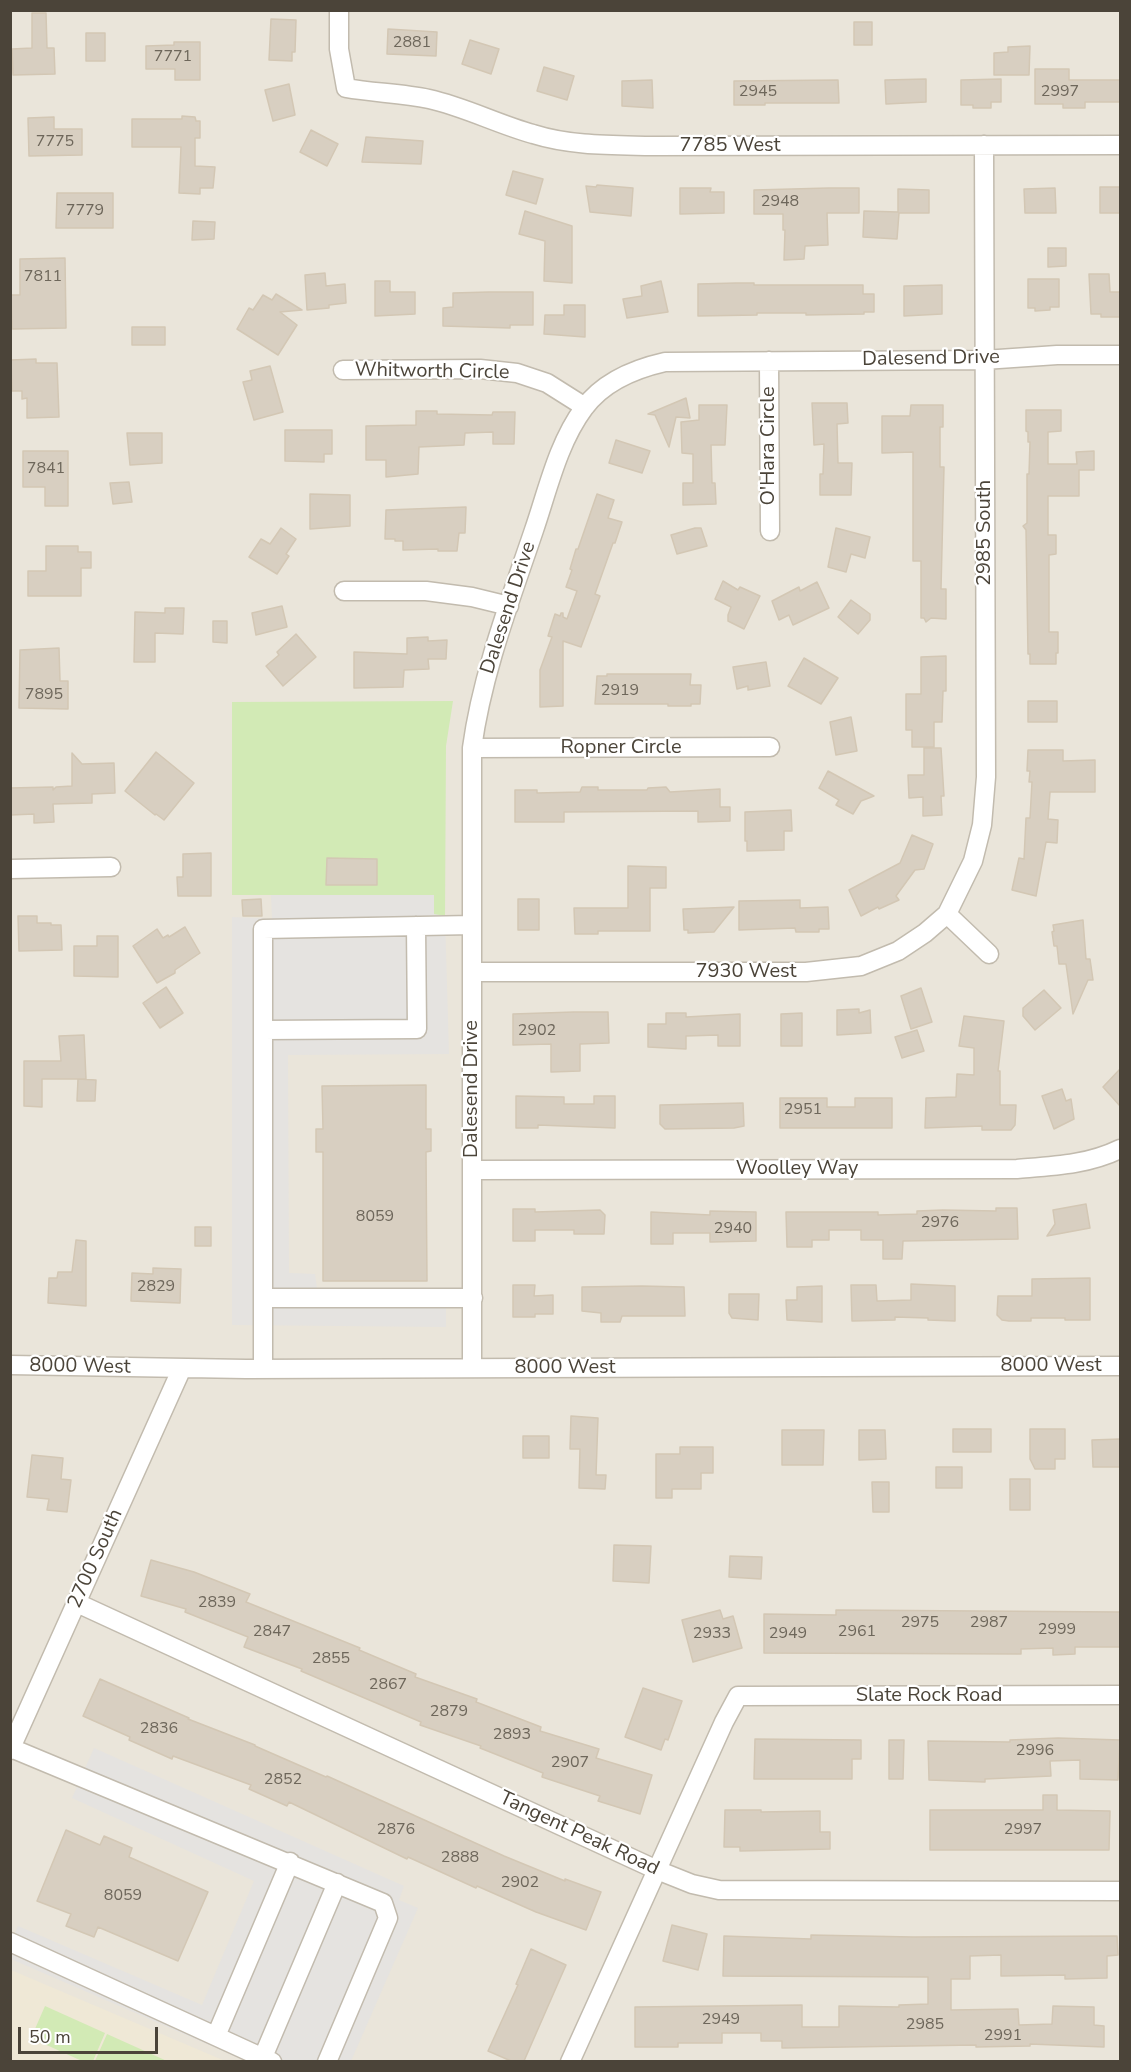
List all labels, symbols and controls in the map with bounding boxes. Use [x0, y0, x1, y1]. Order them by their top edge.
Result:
house number: 2881 [393, 33, 431, 53]
house number: 7771 [154, 47, 192, 67]
house number: 2945 [739, 82, 777, 102]
house number: 2997 [1041, 82, 1079, 102]
house number: 7775 [36, 132, 74, 152]
street label: 7785 West [679, 134, 781, 158]
house number: 2948 [761, 192, 799, 212]
house number: 7779 [66, 201, 104, 221]
house number: 7811 [24, 267, 62, 287]
street label: Dalesend Drive [862, 346, 1000, 372]
street label: Whitworth Circle [354, 359, 510, 385]
street label: O'Hara Circle [757, 386, 781, 506]
house number: 7841 [27, 459, 65, 479]
street label: 2985 South [973, 480, 997, 586]
street label: Dalesend Drive [476, 539, 542, 677]
house number: 2919 [601, 681, 639, 701]
house number: 7895 [25, 685, 63, 705]
street label: Ropner Circle [560, 736, 682, 760]
street label: 7930 West [695, 960, 797, 984]
street label: Dalesend Drive [460, 1020, 484, 1158]
house number: 2902 [518, 1021, 556, 1041]
house number: 2951 [784, 1100, 822, 1120]
street label: Woolley Way [736, 1157, 858, 1181]
house number: 8059 [356, 1207, 394, 1227]
house number: 2976 [921, 1213, 959, 1233]
house number: 2940 [714, 1219, 752, 1239]
house number: 2829 [137, 1277, 175, 1297]
street label: 8000 West [29, 1354, 131, 1380]
street label: 8000 West [1000, 1354, 1102, 1378]
street label: 8000 West [514, 1356, 616, 1380]
street label: 2700 South [63, 1506, 129, 1612]
house number: 2839 [198, 1593, 236, 1613]
house number: 2975 [901, 1613, 939, 1633]
house number: 2987 [970, 1613, 1008, 1633]
house number: 2999 [1038, 1620, 1076, 1640]
house number: 2847 [253, 1622, 291, 1642]
house number: 2961 [838, 1622, 876, 1642]
house number: 2933 [693, 1624, 731, 1644]
house number: 2949 [769, 1624, 807, 1644]
house number: 2855 [312, 1649, 350, 1669]
house number: 2867 [369, 1675, 407, 1695]
street label: Slate Rock Road [856, 1684, 1002, 1708]
house number: 2879 [430, 1702, 468, 1722]
house number: 2836 [140, 1719, 178, 1739]
house number: 2893 [493, 1725, 531, 1745]
house number: 2996 [1016, 1741, 1054, 1761]
house number: 2907 [551, 1753, 589, 1773]
house number: 2852 [264, 1770, 302, 1790]
street label: Tangent Peak Road [495, 1786, 663, 1882]
house number: 2876 [377, 1820, 415, 1840]
house number: 2997 [1004, 1820, 1042, 1840]
house number: 2888 [441, 1848, 479, 1868]
house number: 2902 [501, 1873, 539, 1893]
house number: 8059 [104, 1886, 142, 1906]
house number: 2949 [702, 2010, 740, 2030]
scale bar [21, 2015, 160, 2053]
house number: 2985 [906, 2015, 944, 2035]
text: 50 m [29, 2025, 71, 2049]
house number: 2991 [984, 2026, 1022, 2046]

